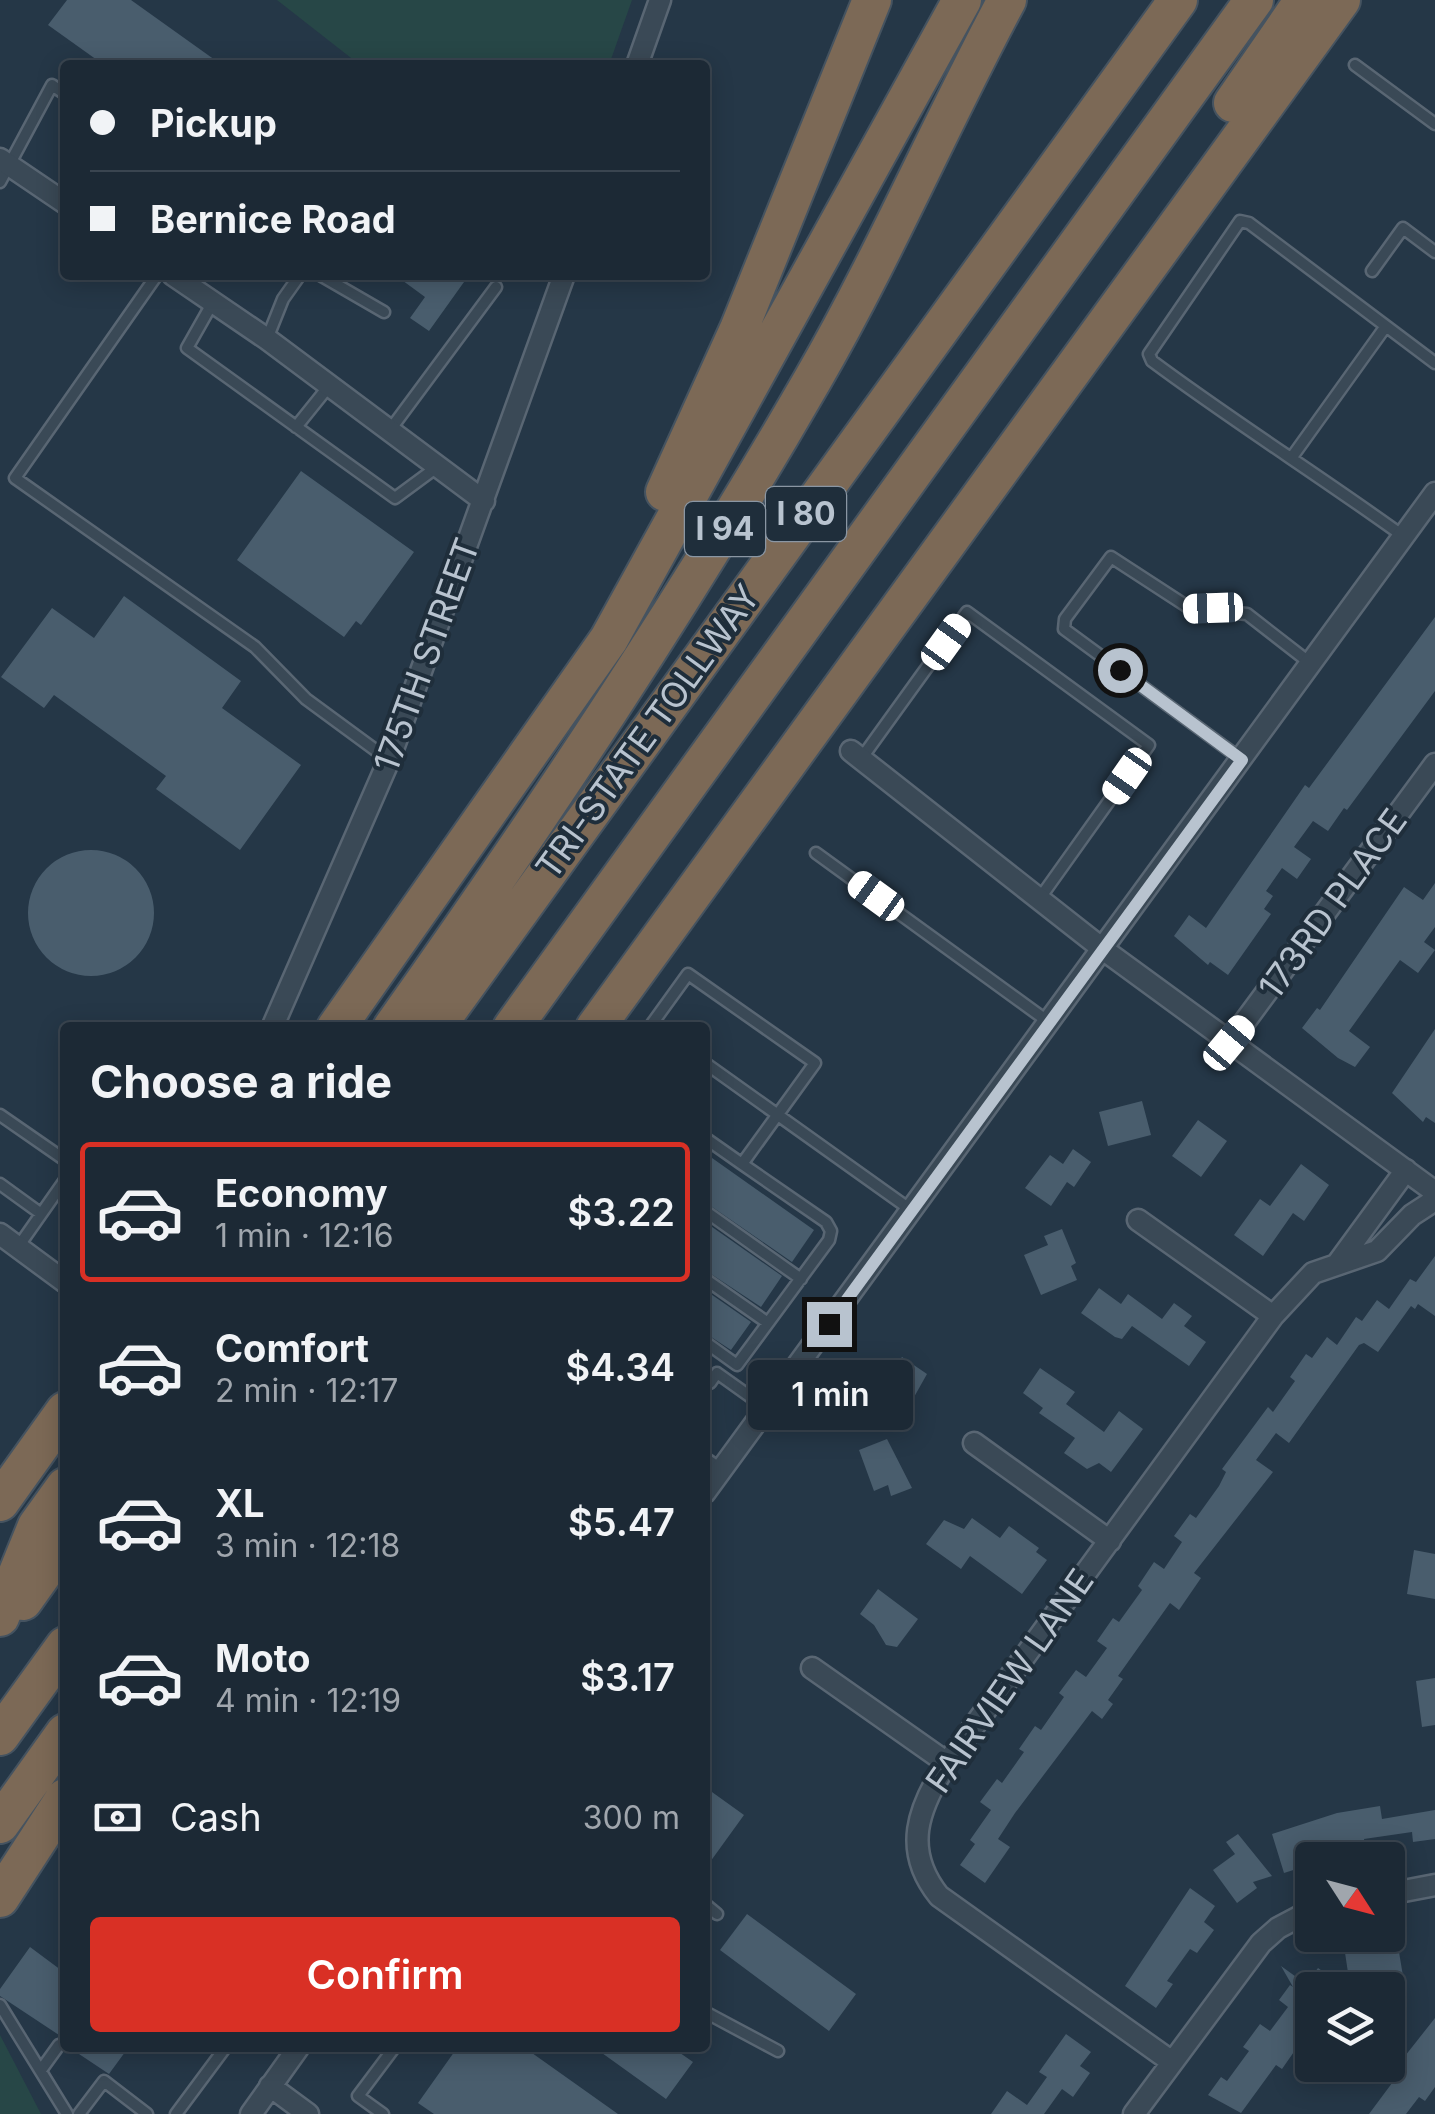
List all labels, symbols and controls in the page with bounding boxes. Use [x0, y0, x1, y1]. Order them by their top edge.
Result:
text: Pickup [150, 100, 277, 146]
text: Bernice Road [150, 196, 396, 242]
road number: I 80 [766, 487, 846, 541]
road number: I 94 [685, 502, 765, 556]
street label: 175TH STREET [364, 532, 488, 777]
street label: TRI-STATE TOLLWAY [526, 576, 768, 887]
car [1182, 592, 1244, 624]
car [916, 609, 976, 675]
route start [1098, 648, 1143, 693]
car [1098, 743, 1156, 809]
street label: 173RD PLACE [1249, 800, 1415, 1007]
car [843, 866, 909, 926]
car [1198, 1010, 1260, 1076]
text: Choose a ride [90, 1054, 392, 1109]
icon: car [95, 1167, 185, 1257]
text: Economy [215, 1170, 388, 1216]
text: $3.22 [567, 1189, 675, 1235]
text: 1 min · 12:16 [215, 1216, 394, 1255]
route end [807, 1302, 852, 1347]
icon: car [95, 1322, 185, 1412]
text: Comfort [215, 1325, 369, 1371]
text: $4.34 [566, 1344, 675, 1390]
callout: 1 min [746, 1359, 912, 1429]
text: 2 min · 12:17 [215, 1371, 398, 1410]
text: 1 min [791, 1375, 870, 1414]
icon: car [95, 1477, 185, 1567]
text: XL [215, 1480, 265, 1526]
text: $5.47 [568, 1499, 675, 1545]
text: 3 min · 12:18 [215, 1526, 400, 1565]
street label: FAIRVIEW LANE [916, 1561, 1102, 1800]
icon: car [95, 1632, 185, 1722]
text: Moto [215, 1635, 311, 1681]
text: $3.17 [580, 1654, 675, 1700]
text: 4 min · 12:19 [215, 1681, 401, 1720]
icon: cash [90, 1790, 145, 1845]
text: Cash [170, 1794, 262, 1840]
text: 300 m [583, 1798, 680, 1837]
north arrow [1295, 1842, 1405, 1952]
map controls [1295, 1842, 1405, 2082]
button: Confirm [90, 1917, 680, 2032]
button: layers [1295, 1972, 1405, 2082]

